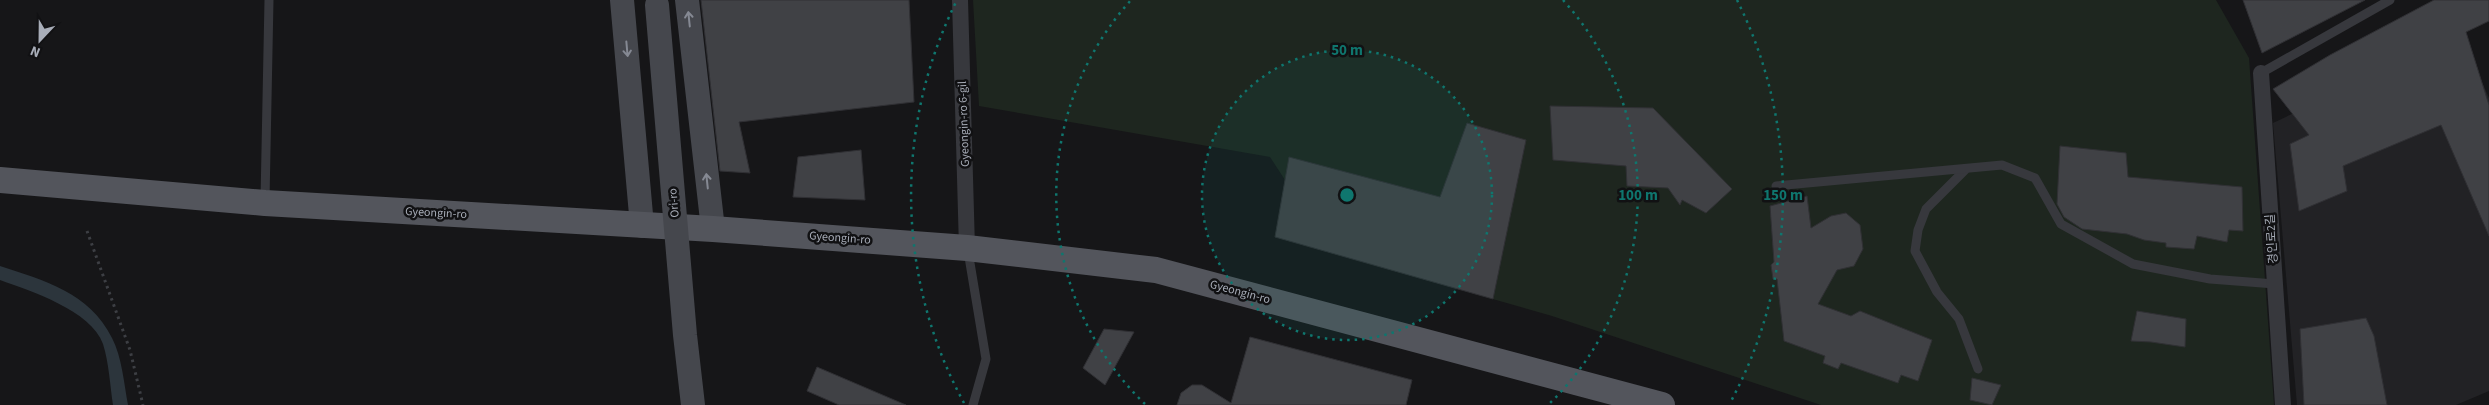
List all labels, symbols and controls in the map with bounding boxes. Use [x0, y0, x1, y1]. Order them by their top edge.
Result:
one-way arrow [684, 11, 694, 27]
north arrow [15, 15, 65, 65]
text: N [27, 40, 44, 62]
one-way arrow [622, 40, 631, 56]
text: 50 m [1331, 40, 1363, 61]
street label: Gyeongin-ro 6-gil [954, 81, 974, 167]
one-way arrow [702, 173, 712, 189]
text: 100 m [1618, 185, 1658, 206]
text: 150 m [1763, 185, 1803, 206]
centre of rings [1338, 186, 1356, 204]
street label: Ori-ro [664, 188, 684, 218]
street label: Gyeongin-ro [405, 203, 467, 223]
street label: 경인로2길 [2262, 213, 2282, 265]
street label: Gyeongin-ro [809, 227, 871, 249]
street label: Gyeongin-ro [1208, 276, 1272, 308]

